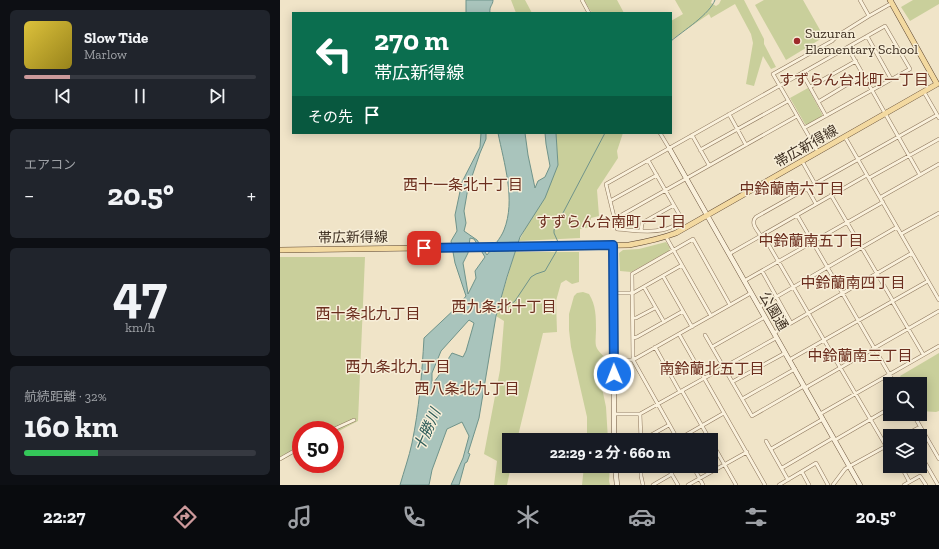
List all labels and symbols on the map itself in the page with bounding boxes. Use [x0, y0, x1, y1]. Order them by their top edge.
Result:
place label: Suzuran Elementary School [805, 25, 918, 58]
marker: Suzuran Elementary School [792, 36, 802, 46]
district label: すずらん台北町一丁目 [779, 71, 929, 89]
street label: 帯広新得線 [772, 122, 841, 171]
district label: 西十一条北十丁目 [403, 176, 523, 194]
district label: 中鈴蘭南六丁目 [739, 180, 845, 198]
district label: すずらん台南町一丁目 [536, 213, 686, 231]
street label: 帯広新得線 [318, 228, 388, 247]
pin [407, 231, 441, 265]
district label: 中鈴蘭南五丁目 [758, 232, 864, 250]
district label: 中鈴蘭南四丁目 [800, 274, 906, 292]
street label: 公園通 [756, 289, 791, 334]
district label: 西九条北十丁目 [451, 298, 557, 316]
district label: 西十条北九丁目 [315, 305, 421, 323]
district label: 中鈴蘭南三丁目 [807, 347, 913, 365]
position arrow [593, 353, 635, 395]
district label: 西九条北九丁目 [345, 358, 451, 376]
district label: 南鈴蘭北五丁目 [659, 360, 765, 378]
district label: 西八条北九丁目 [414, 380, 520, 398]
water label: 十勝川 [410, 404, 445, 454]
speed limit sign: 50 [292, 421, 344, 473]

